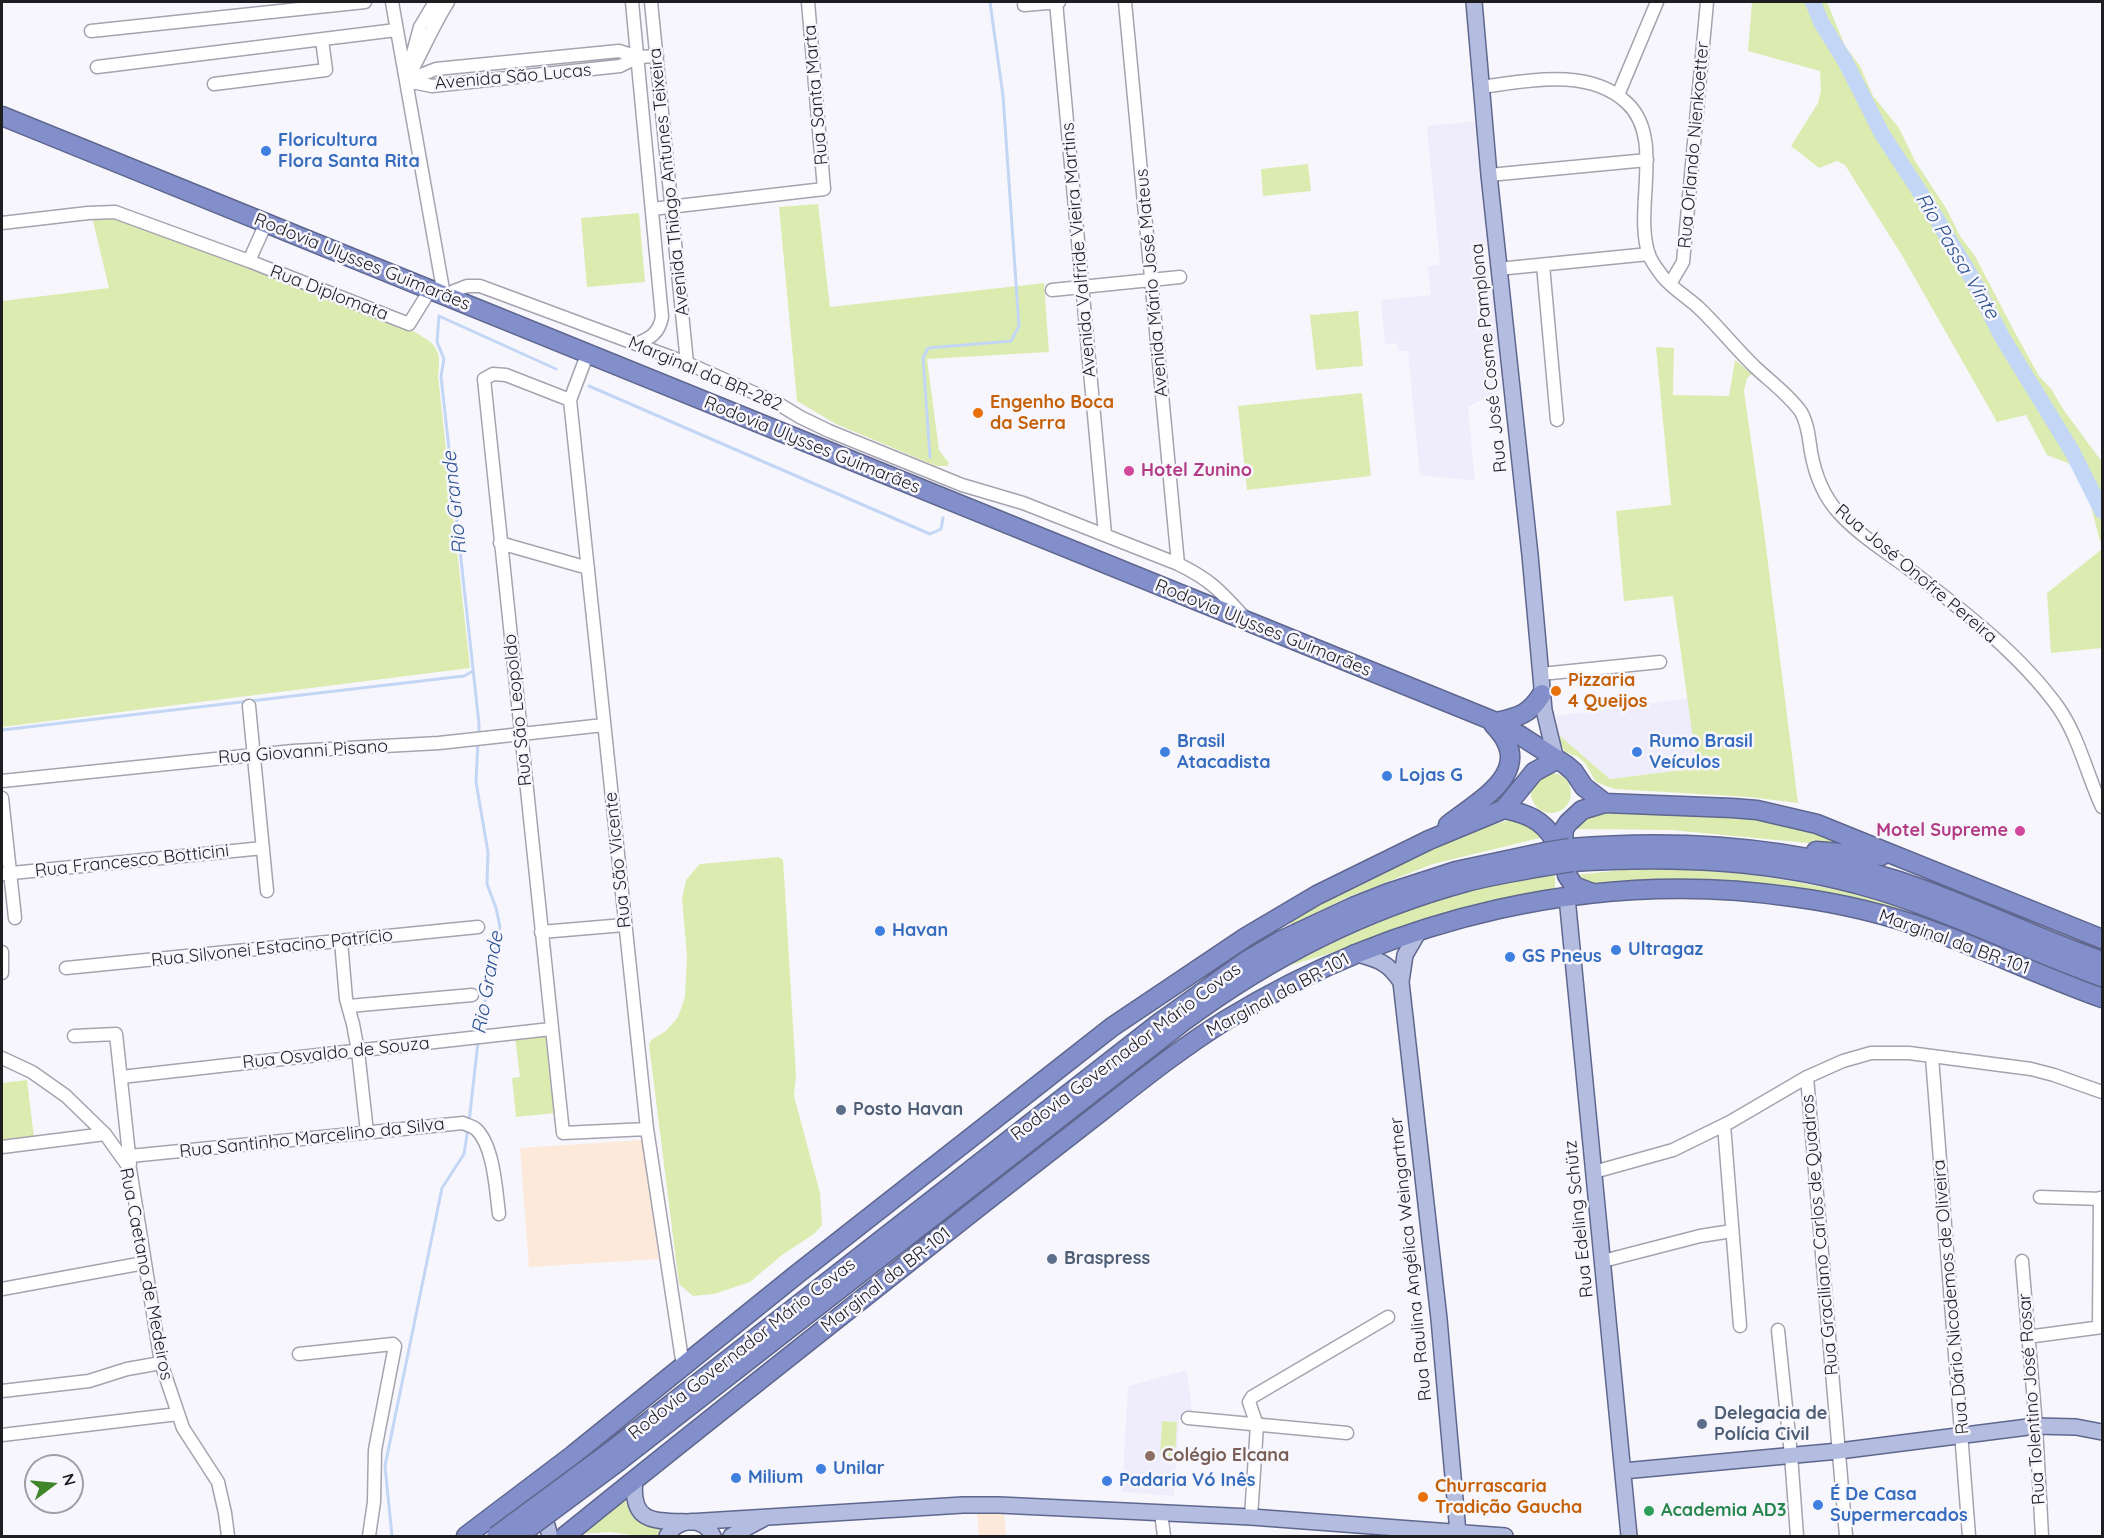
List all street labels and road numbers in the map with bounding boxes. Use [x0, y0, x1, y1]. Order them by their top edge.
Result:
street label: Rua Santa Marta [799, 24, 833, 166]
street label: Rua Orlando Nienkoetter [1674, 41, 1714, 249]
street label: Avenida Thiago Antunes Teixeira [644, 47, 694, 317]
street label: Avenida São Lucas [434, 59, 592, 95]
street label: Avenida Valfride Vieira Martins [1057, 122, 1101, 378]
street label: Avenida Mário José Mateus [1131, 168, 1173, 398]
street label: Rodovia Ulysses Guimarães [251, 209, 473, 315]
street label: Rua José Cosme Pamplona [1466, 242, 1512, 474]
street label: Rua Diplomata [267, 261, 391, 325]
street label: Marginal da BR-282 [625, 332, 785, 416]
street label: Rodovia Ulysses Guimarães [701, 392, 923, 498]
street label: Rua José Onofre Pereira [1831, 500, 2001, 648]
street label: Rodovia Ulysses Guimarães [1152, 575, 1374, 681]
street label: Rua São Leopoldo [499, 633, 537, 787]
street label: Rua Giovanni Pisano [217, 735, 389, 769]
street label: Rua São Vicente [600, 791, 636, 929]
street label: Rua Francesco Botticini [34, 840, 230, 882]
street label: Marginal da BR-101 [1876, 905, 2032, 979]
street label: Rua Silvonei Estacino Patrício [150, 925, 394, 971]
street label: Marginal da BR-101 [1203, 948, 1353, 1042]
street label: Rodovia Governador Mário Covas [1007, 958, 1245, 1146]
street label: Rua Osvaldo de Souza [241, 1032, 431, 1074]
street label: Rua Graciliano Carlos de Quadros [1797, 1094, 1843, 1376]
street label: Rua Santinho Marcelino da Silva [178, 1113, 446, 1163]
street label: Rua Raulina Angélica Weingartner [1385, 1116, 1437, 1402]
street label: Rua Edeling Schütz [1560, 1139, 1598, 1299]
street label: Rua Dário Nicodemos de Oliveira [1928, 1159, 1974, 1435]
street label: Rua Caetano de Medeiros [115, 1166, 177, 1382]
street label: Marginal da BR-101 [817, 1223, 955, 1337]
street label: Rodovia Governador Mário Covas [624, 1254, 860, 1444]
street label: Rua Tolentino José Rosar [2014, 1292, 2050, 1506]

